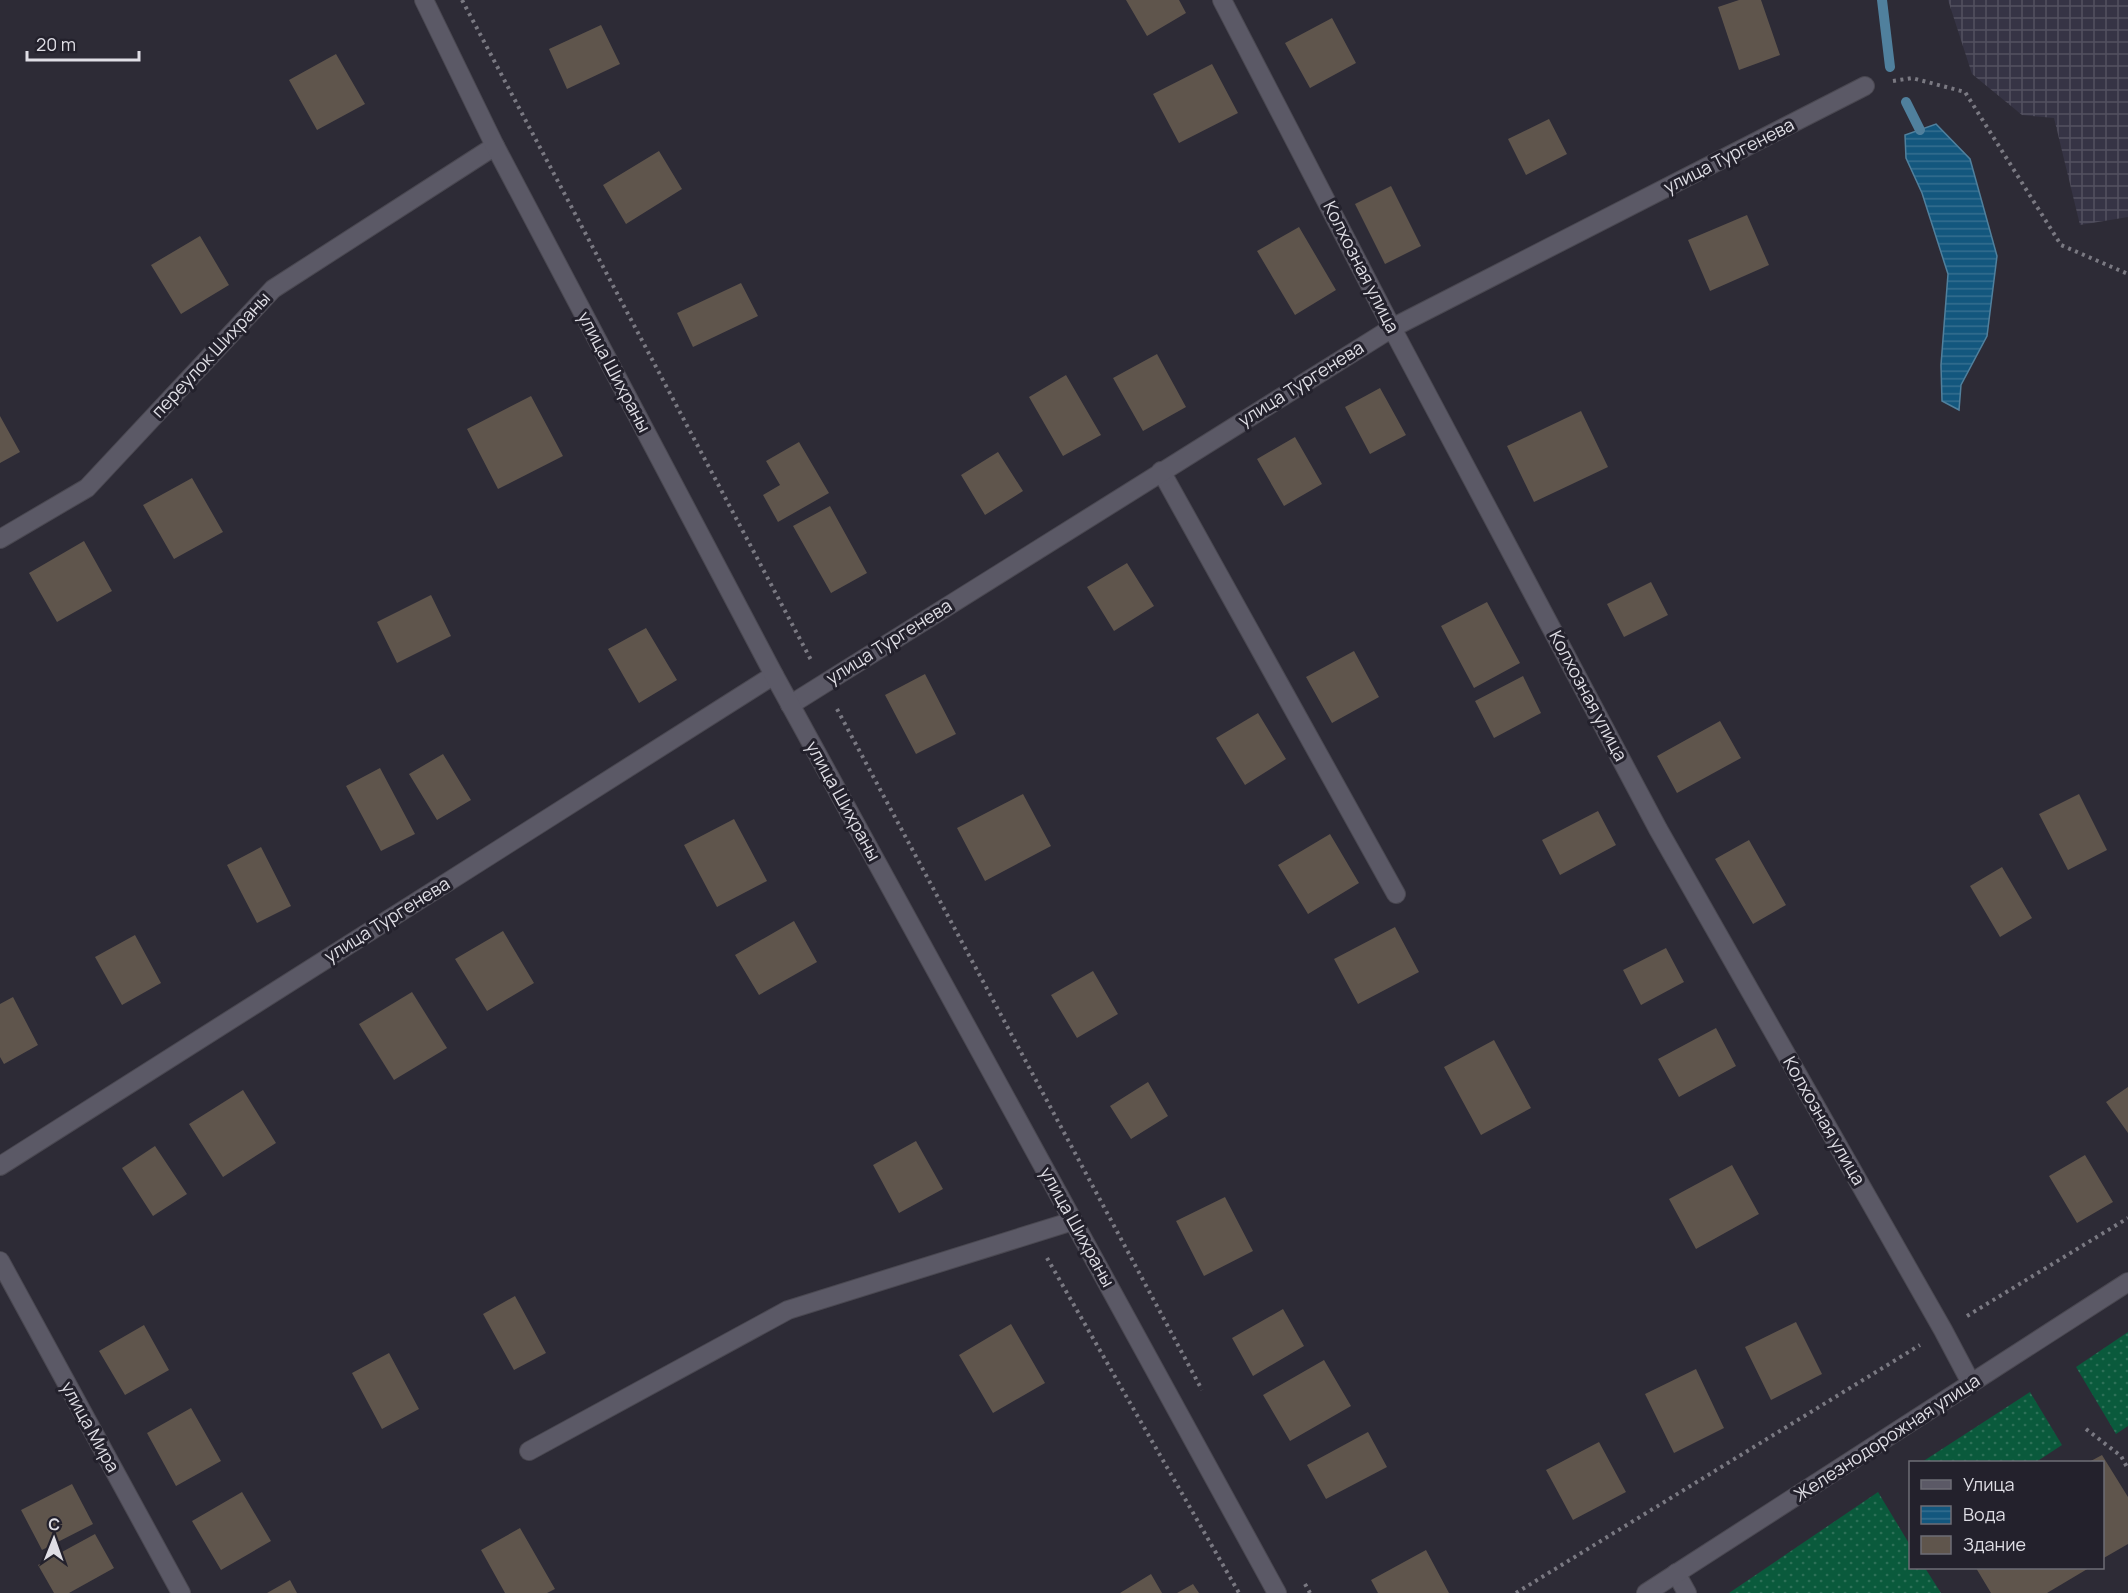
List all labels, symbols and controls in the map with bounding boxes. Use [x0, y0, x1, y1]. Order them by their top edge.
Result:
scale bar [27, 24, 140, 62]
text: 20 m [36, 32, 76, 56]
street label: улица Тургенева [1659, 112, 1798, 198]
street label: Колхозная улица [1318, 197, 1405, 336]
street label: переулок Шихраны [146, 286, 275, 422]
street label: улица Шихраны [573, 307, 657, 436]
street label: улица Тургенева [1233, 335, 1368, 431]
street label: улица Тургенева [821, 593, 956, 689]
street label: Колхозная улица [1544, 626, 1633, 765]
street label: улица Шихраны [801, 736, 887, 865]
street label: улица Тургенева [319, 871, 454, 967]
street label: Колхозная улица [1778, 1052, 1871, 1189]
street label: улица Шихраны [1035, 1162, 1121, 1291]
street label: Железнодорожная улица [1789, 1368, 1984, 1506]
street label: улица Мира [56, 1377, 126, 1476]
legend [1909, 1461, 2104, 1569]
text: Улица [1963, 1472, 2015, 1496]
text: Вода [1963, 1502, 2005, 1526]
north arrow [24, 1509, 84, 1569]
text: С [48, 1513, 61, 1535]
text: Здание [1963, 1532, 2026, 1556]

